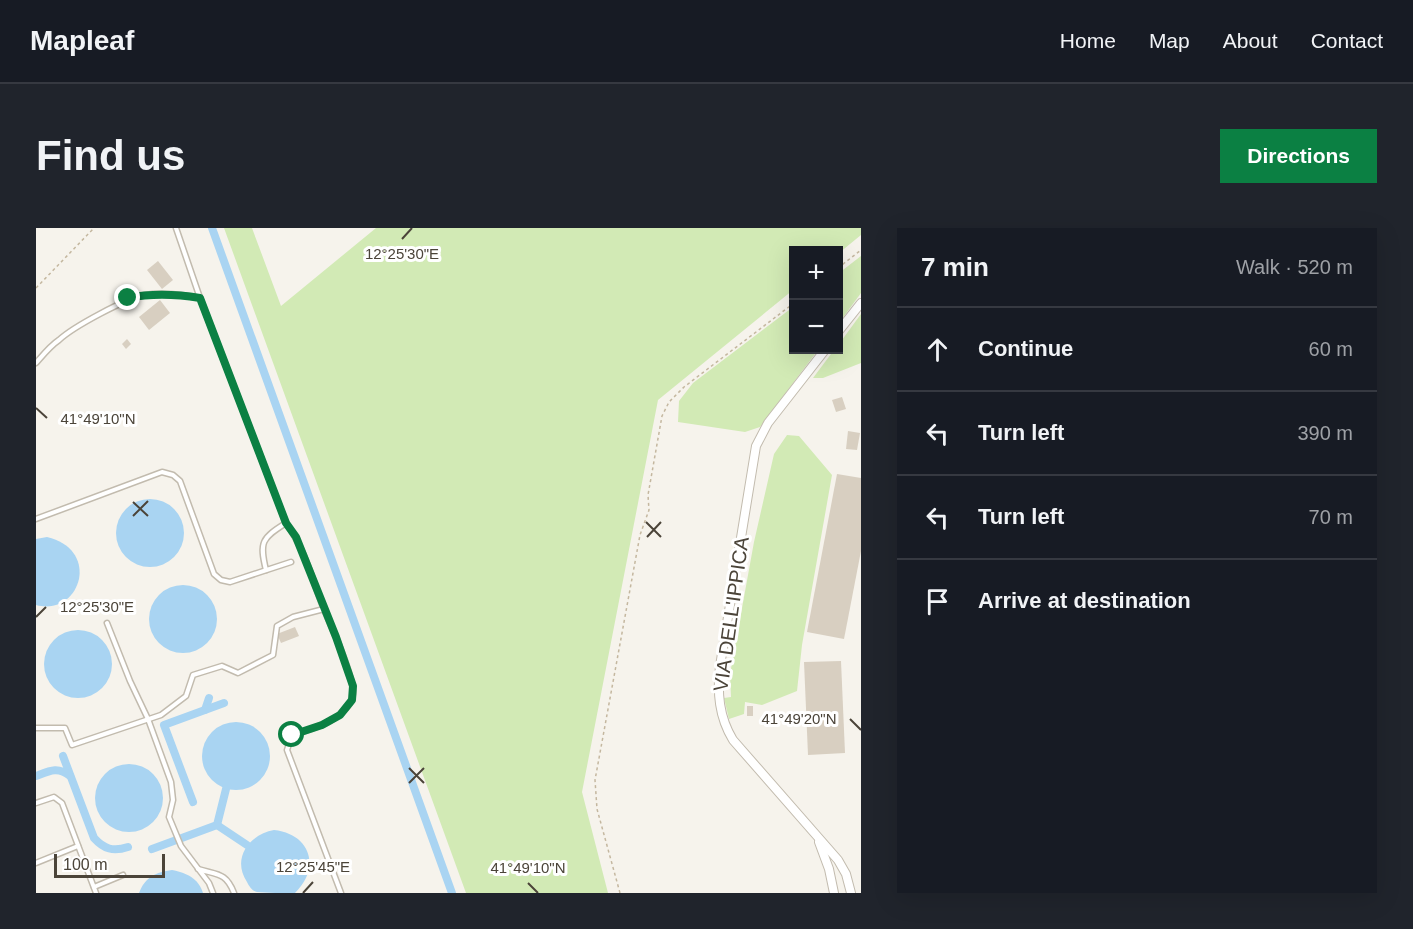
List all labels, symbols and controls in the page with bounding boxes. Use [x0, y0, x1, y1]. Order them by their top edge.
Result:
text: Mapleaf [30, 25, 134, 56]
text: Home [1060, 29, 1116, 52]
text: Map [1149, 29, 1190, 52]
text: About [1223, 29, 1278, 52]
text: Contact [1311, 29, 1383, 52]
button: Directions [1220, 129, 1377, 183]
text: Find us [36, 132, 185, 179]
text: 12°25'30"E [365, 245, 439, 262]
map controls [789, 246, 843, 354]
button: + [789, 246, 843, 300]
text: 7 min [921, 252, 989, 282]
text: Walk · 520 m [1236, 256, 1353, 278]
route end [114, 284, 140, 310]
button: − [789, 300, 843, 354]
icon: ahead [921, 333, 954, 366]
text: Continue [978, 336, 1073, 361]
text: 60 m [1309, 338, 1353, 360]
text: 41°49'10"N [60, 410, 136, 427]
icon: left [921, 417, 954, 450]
text: Turn left [978, 420, 1064, 445]
text: 390 m [1297, 422, 1353, 444]
icon: left [921, 501, 954, 534]
text: Turn left [978, 504, 1064, 529]
text: 70 m [1309, 506, 1353, 528]
street label: VIA DELL'IPPICA [709, 535, 753, 693]
icon: arrive [921, 585, 954, 618]
text: Arrive at destination [978, 588, 1191, 613]
text: 12°25'30"E [60, 598, 134, 615]
text: 41°49'20"N [761, 710, 837, 727]
route start [278, 721, 304, 747]
scale bar [54, 851, 165, 878]
text: 100 m [63, 856, 107, 873]
text: 12°25'45"E [276, 858, 350, 875]
text: 41°49'10"N [490, 859, 566, 876]

